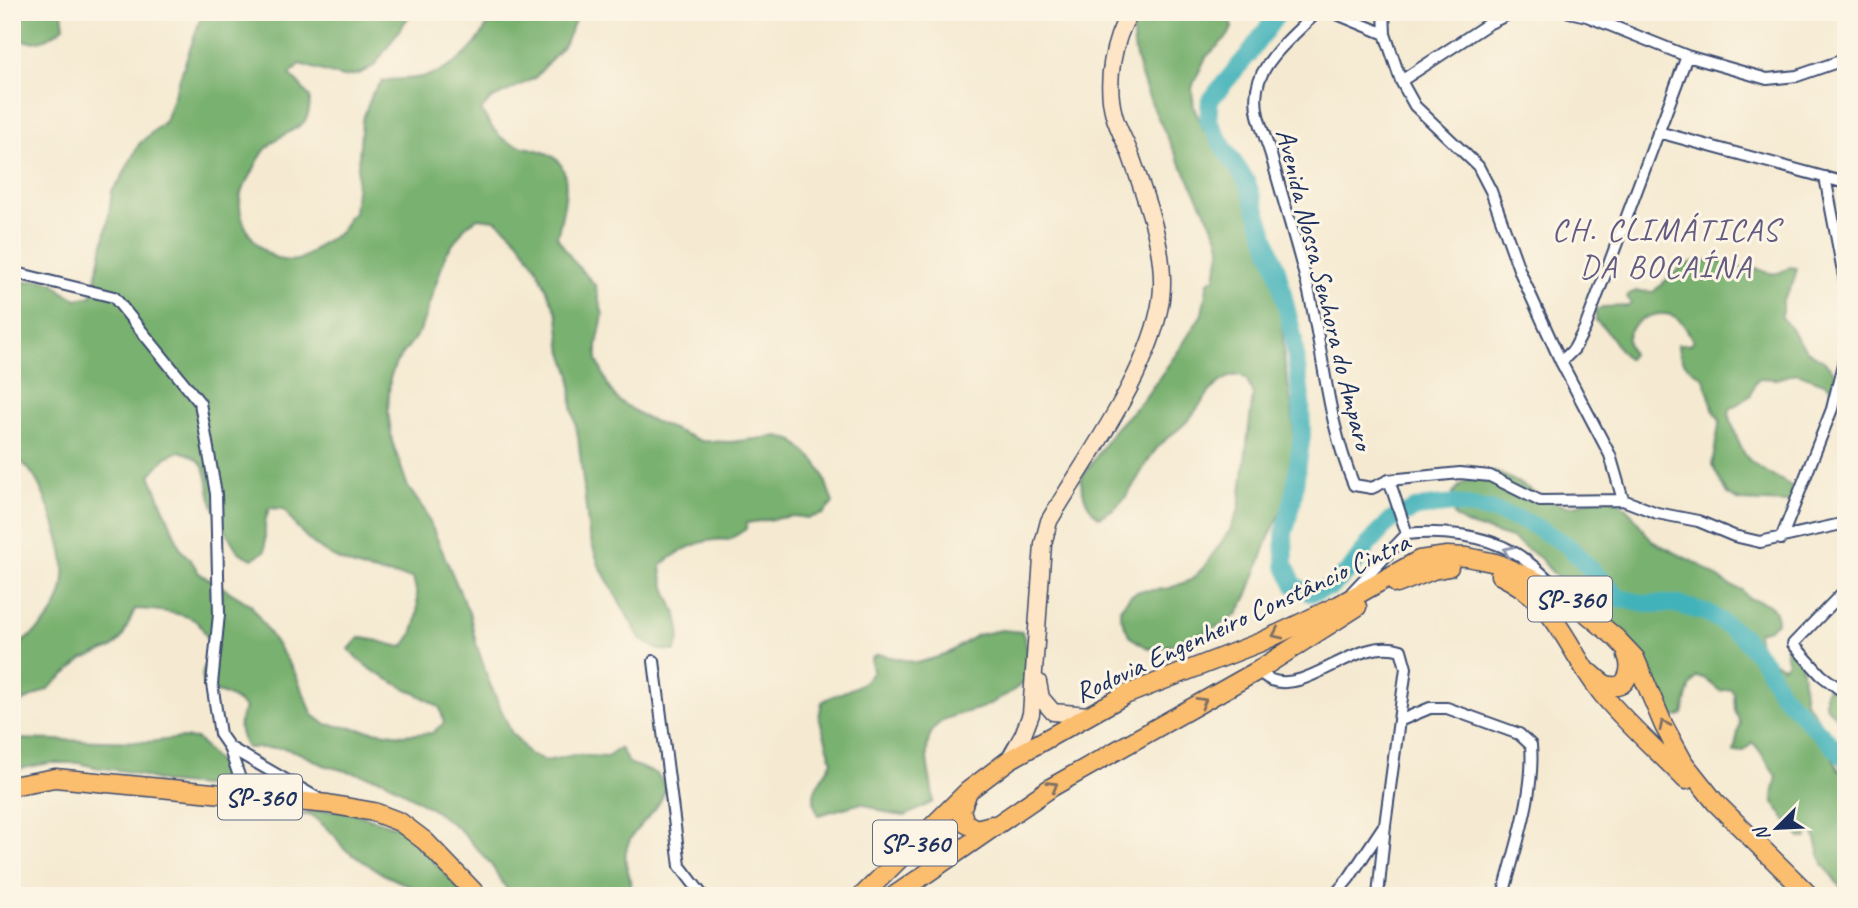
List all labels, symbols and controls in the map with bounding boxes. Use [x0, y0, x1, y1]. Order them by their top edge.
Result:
street label: Avenida Nossa Senhora do Amparo [1268, 125, 1383, 456]
district label: CH. CLIMÁTICAS DA BOCAÍNA [1552, 209, 1785, 287]
street label: Rodovia Engenheiro Constâncio Cintra [1069, 523, 1417, 710]
one-way arrow [1503, 545, 1515, 559]
road number: SP-360 [1528, 576, 1612, 622]
one-way arrow [1272, 626, 1284, 640]
one-way arrow [1194, 697, 1207, 710]
one-way arrow [1658, 720, 1672, 732]
road number: SP-360 [218, 775, 302, 820]
one-way arrow [1046, 782, 1059, 795]
north arrow [1742, 792, 1812, 862]
road number: SP-360 [873, 820, 957, 866]
text: N [1748, 821, 1776, 845]

